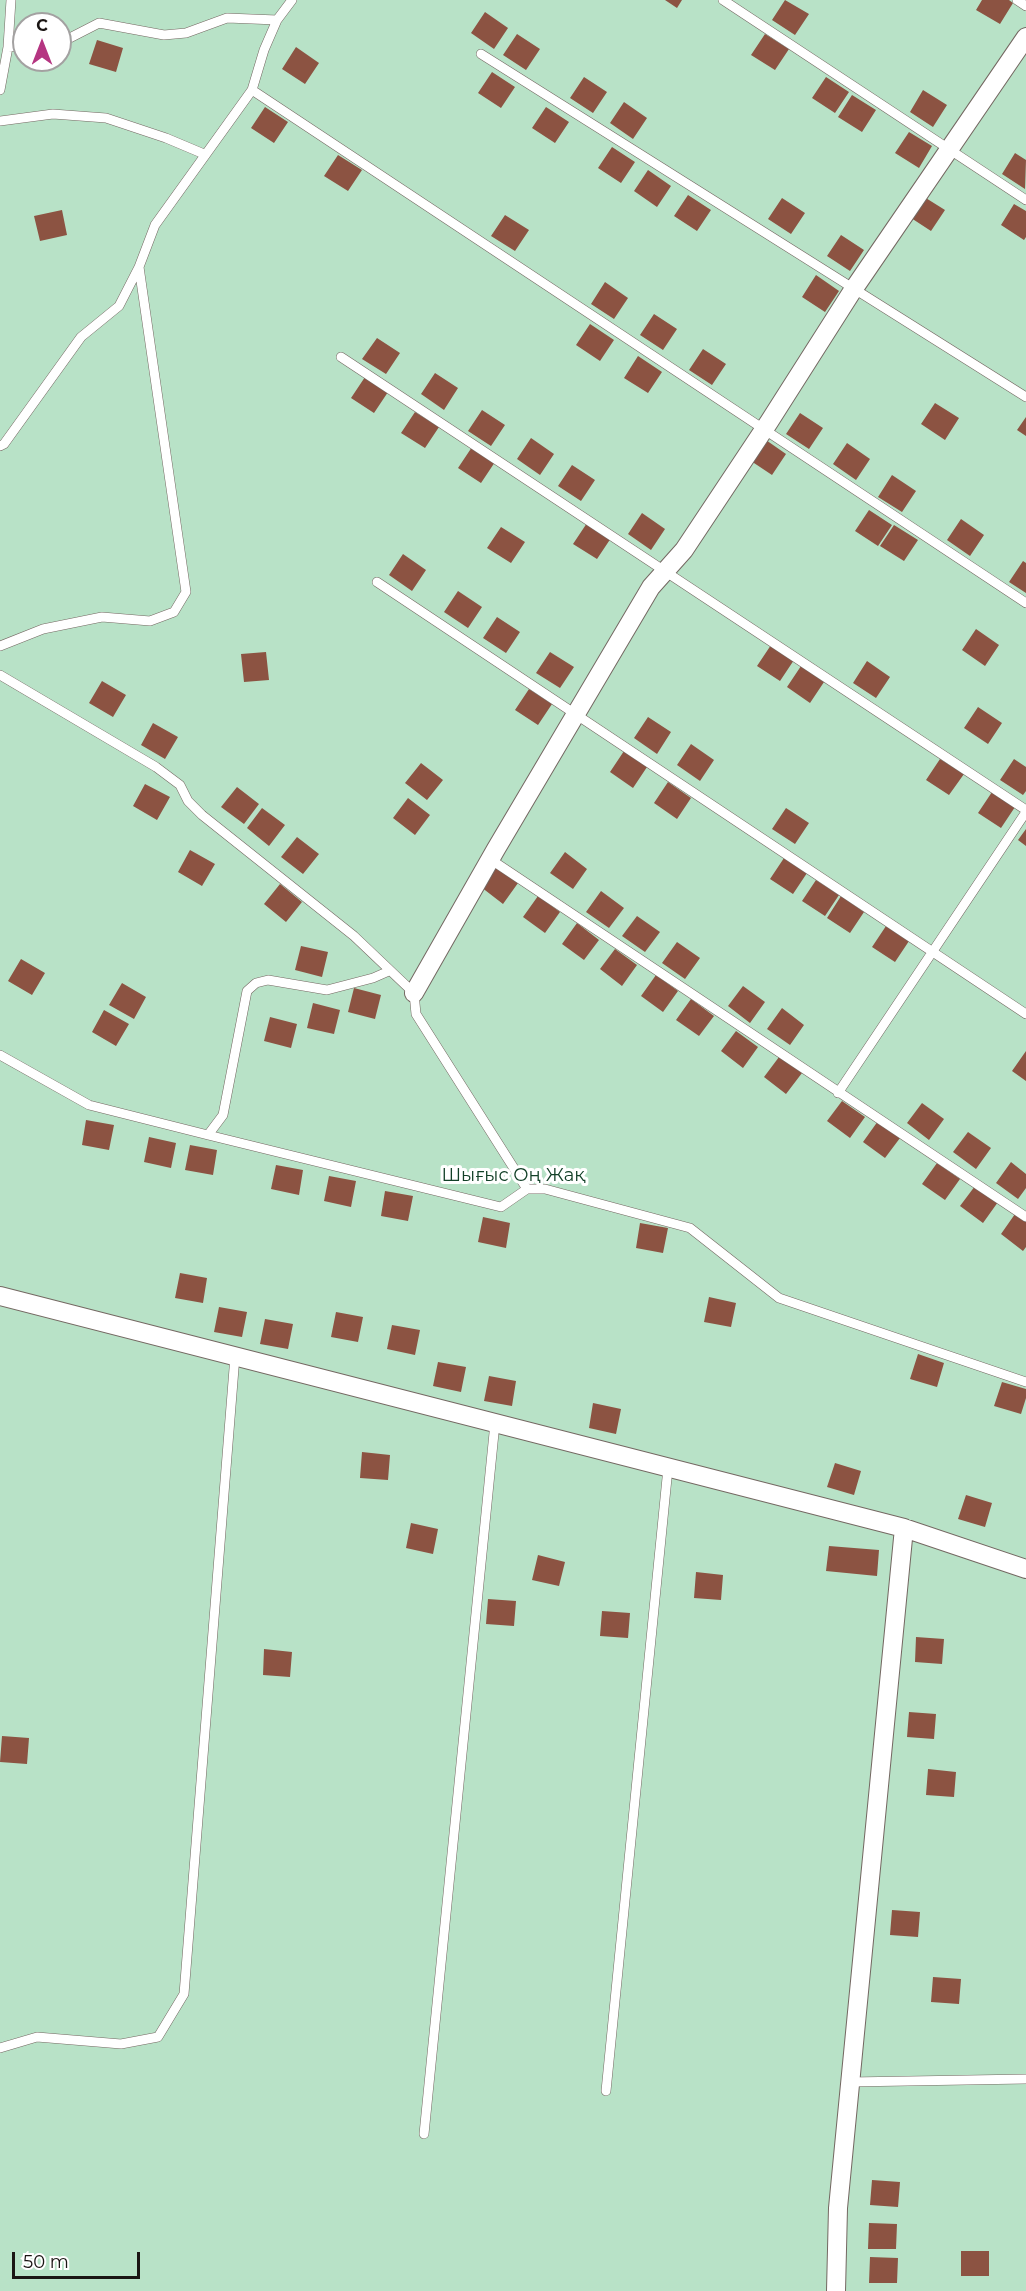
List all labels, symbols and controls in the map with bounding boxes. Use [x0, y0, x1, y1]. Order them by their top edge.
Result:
north arrow [12, 12, 72, 72]
text: С [36, 16, 48, 35]
park label: Шығыс Оң Жақ [441, 1165, 585, 1187]
scale bar [15, 2240, 142, 2278]
text: 50 m [23, 2251, 69, 2273]

